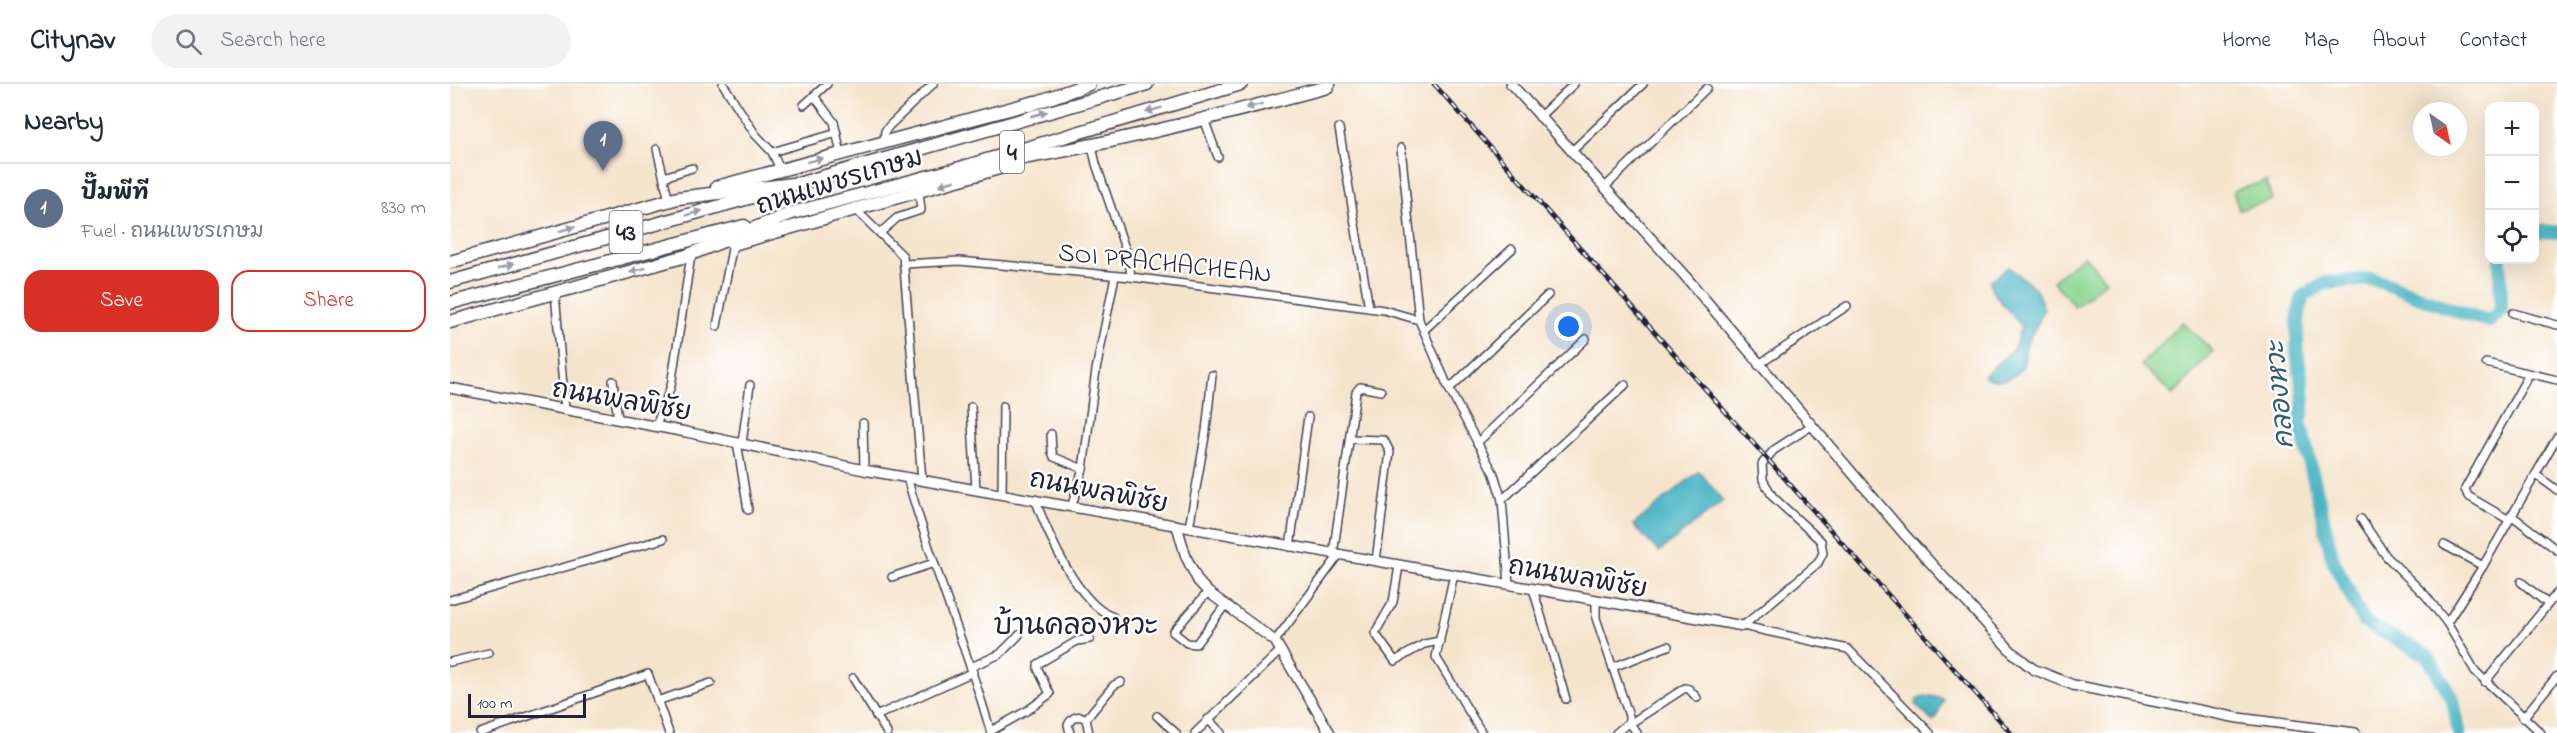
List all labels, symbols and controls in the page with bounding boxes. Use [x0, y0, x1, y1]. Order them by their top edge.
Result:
search box [151, 14, 571, 68]
text: Citynav [30, 21, 115, 62]
icon: search [172, 25, 205, 58]
text: Search here [220, 25, 326, 57]
text: Home [2222, 26, 2271, 56]
text: Map [2304, 26, 2339, 56]
text: About [2372, 26, 2426, 56]
text: Contact [2459, 26, 2527, 56]
one-way arrow [1245, 102, 1263, 112]
north arrow [2413, 102, 2467, 156]
map controls [2485, 102, 2539, 264]
button: + [2485, 102, 2539, 156]
text: Nearby [24, 104, 103, 142]
one-way arrow [1145, 106, 1163, 115]
one-way arrow [1030, 109, 1048, 119]
pin: 1 [584, 122, 622, 171]
road number: 4 [1000, 131, 1024, 173]
street label: ถนนเพชรเกษม [752, 139, 928, 226]
one-way arrow [806, 155, 824, 165]
button: − [2485, 156, 2539, 210]
text: ปั๊มพีที [81, 178, 149, 210]
one-way arrow [938, 179, 956, 188]
text: 1 [40, 194, 47, 223]
text: 830 m [381, 194, 426, 223]
one-way arrow [685, 208, 703, 217]
button: locate [2485, 210, 2539, 264]
road number: 43 [610, 211, 642, 253]
text: Fuel · ถนนเพชรเกษม [81, 218, 264, 247]
one-way arrow [558, 224, 576, 233]
street label: SOI PRACHACHEAN [1056, 235, 1273, 295]
one-way arrow [497, 261, 515, 270]
one-way arrow [629, 265, 648, 275]
button: Save [24, 270, 219, 332]
button: Share [231, 270, 426, 332]
your location [1554, 312, 1583, 341]
water label: คลองหวะ [2257, 337, 2306, 450]
street label: ถนนพลพิชัย [549, 371, 694, 433]
street label: ถนนพลพิชัย [1026, 461, 1171, 525]
street label: ถนนพลพิชัย [1505, 548, 1650, 610]
district label: บ้านคลองหวะ [994, 606, 1158, 648]
scale bar [468, 691, 586, 718]
text: 100 m [477, 692, 512, 716]

